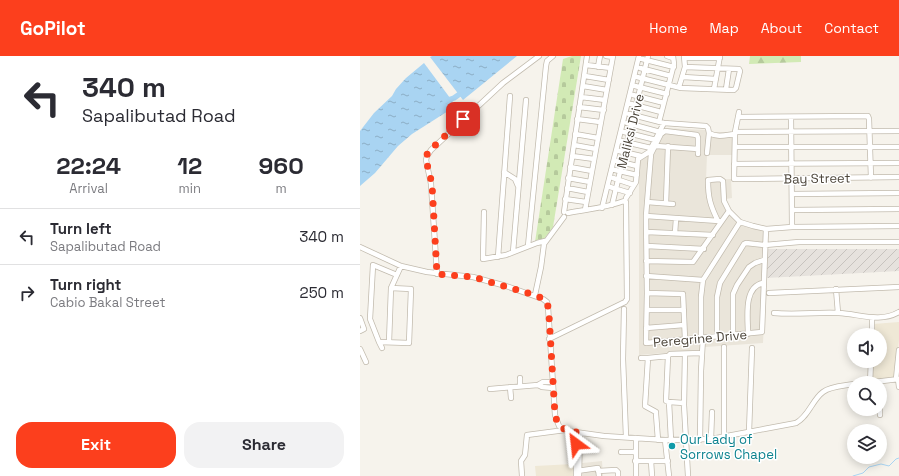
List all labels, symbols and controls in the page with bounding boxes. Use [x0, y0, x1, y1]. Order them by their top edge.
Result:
text: GoPilot [20, 16, 86, 41]
text: Home [649, 19, 687, 37]
text: Map [709, 19, 739, 37]
text: About [761, 19, 802, 37]
text: Contact [824, 19, 879, 37]
text: 340 m [82, 69, 166, 105]
icon: left [16, 72, 68, 124]
street label: Maliksi Drive [613, 92, 648, 170]
pin [446, 102, 480, 136]
text: Sapalibutad Road [82, 104, 236, 127]
icon: arrive [452, 108, 474, 130]
text: 22:24 [56, 150, 121, 181]
text: 12 [177, 150, 202, 181]
text: 960 [259, 150, 304, 181]
street label: Bay Street [783, 169, 851, 188]
text: Arrival [69, 180, 108, 197]
text: min [179, 180, 201, 197]
text: m [276, 180, 287, 197]
text: Turn left [50, 219, 112, 238]
icon: left [16, 226, 38, 248]
text: 340 m [299, 227, 344, 246]
text: Sapalibutad Road [50, 238, 161, 255]
text: Turn right [50, 275, 121, 294]
icon: right [16, 282, 38, 304]
text: 250 m [300, 283, 344, 302]
text: Cabio Bakal Street [50, 294, 165, 311]
street label: Peregrine Drive [652, 326, 748, 351]
map controls [847, 328, 887, 464]
button: sound [847, 328, 887, 368]
button: search [847, 376, 887, 416]
button: Exit [16, 422, 176, 468]
button: Share [184, 422, 344, 468]
position arrow [555, 423, 597, 465]
button: layers [847, 424, 887, 464]
place label: Our Lady of Sorrows Chapel [680, 431, 777, 463]
marker: Our Lady of Sorrows Chapel [667, 441, 677, 451]

